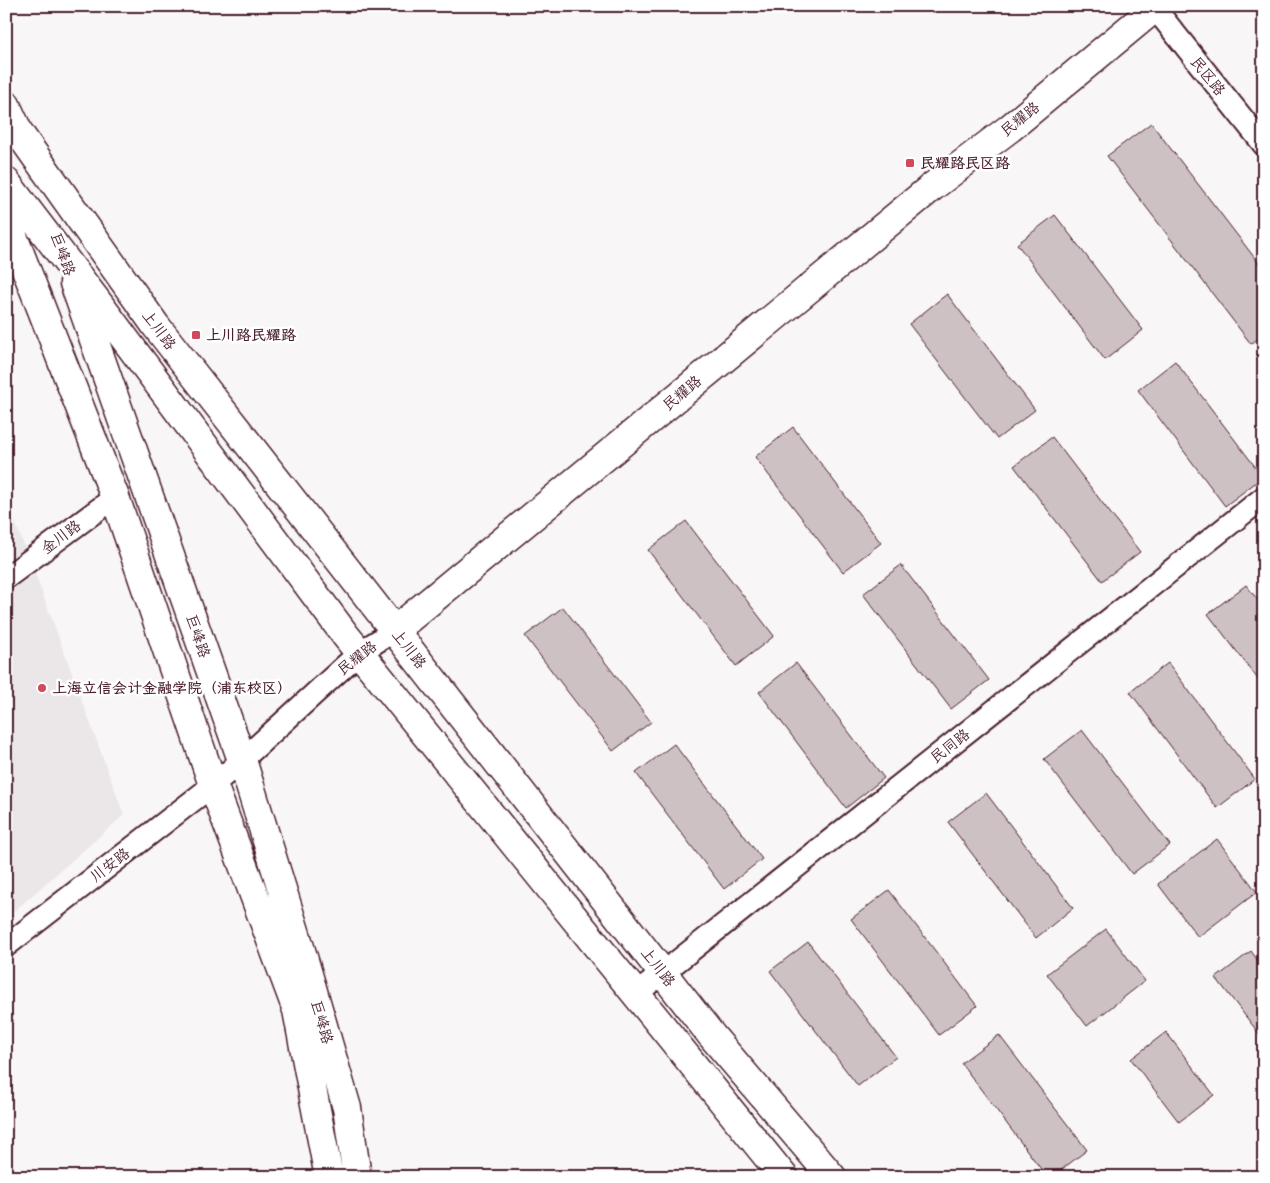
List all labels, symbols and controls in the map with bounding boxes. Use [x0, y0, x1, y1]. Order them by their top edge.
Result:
street label: 民区路 [1184, 50, 1232, 102]
street label: 民耀路 [994, 95, 1046, 143]
place label: 民耀路民区路 [920, 150, 1010, 176]
marker: 民耀路民区路 [904, 157, 916, 169]
street label: 巨峰路 [43, 228, 83, 280]
street label: 上川路 [135, 304, 183, 356]
place label: 上川路民耀路 [206, 322, 296, 348]
marker: 上川路民耀路 [190, 329, 202, 341]
street label: 民耀路 [656, 369, 708, 417]
street label: 金川路 [35, 513, 87, 561]
street label: 巨峰路 [178, 610, 218, 662]
street label: 上川路 [385, 623, 433, 675]
street label: 民耀路 [331, 634, 383, 682]
place label: 上海立信会计金融学院（浦东校区） [52, 675, 292, 701]
marker: 上海立信会计金融学院（浦东校区） [36, 682, 48, 694]
street label: 民同路 [924, 722, 976, 770]
street label: 川安路 [84, 841, 136, 889]
street label: 上川路 [634, 941, 682, 993]
street label: 巨峰路 [303, 997, 341, 1047]

